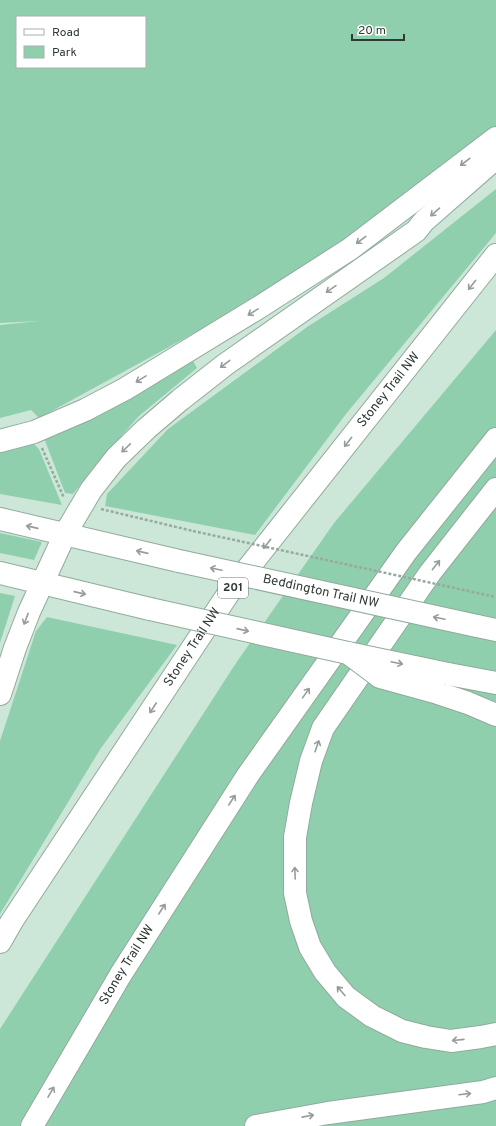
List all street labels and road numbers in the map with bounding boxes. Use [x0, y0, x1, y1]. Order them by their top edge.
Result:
street label: Stoney Trail NW [354, 349, 424, 431]
street label: Beddington Trail NW [261, 571, 380, 612]
road number: 201 [218, 578, 248, 598]
street label: Stoney Trail NW [161, 605, 225, 690]
street label: Stoney Trail NW [97, 922, 158, 1008]

